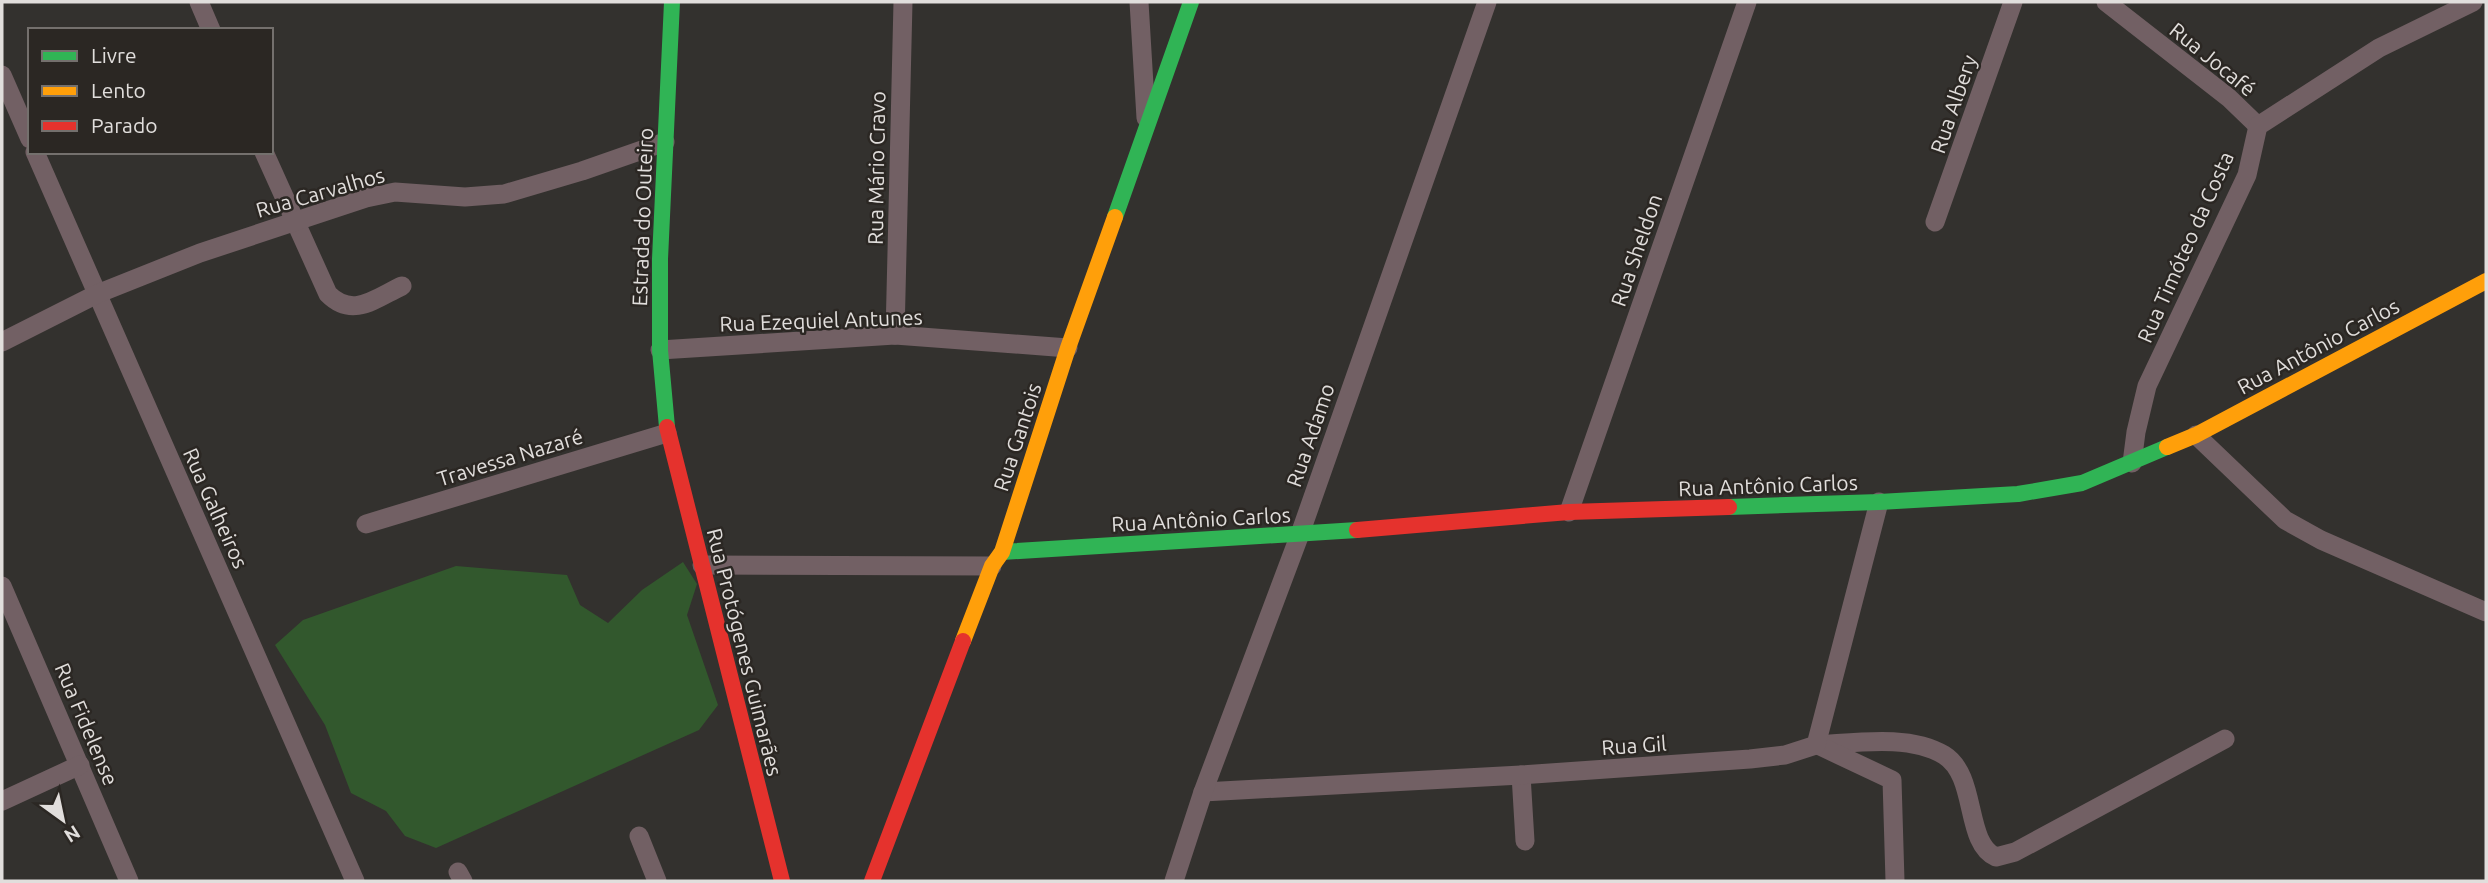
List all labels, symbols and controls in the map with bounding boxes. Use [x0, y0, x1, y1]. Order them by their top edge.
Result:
street label: Rua Jocafé [2165, 17, 2261, 101]
legend [28, 28, 273, 154]
text: Livre [91, 43, 137, 67]
street label: Rua Albery [1925, 52, 1981, 156]
text: Lento [91, 78, 146, 102]
street label: Rua Mário Cravo [863, 91, 889, 245]
text: Parado [91, 113, 157, 137]
street label: Estrada do Outeiro [627, 127, 657, 307]
street label: Rua Timóteo da Costa [2132, 148, 2238, 346]
street label: Rua Carvalhos [253, 162, 387, 222]
street label: Rua Sheldon [1606, 191, 1666, 309]
street label: Rua Antônio Carlos [2233, 293, 2403, 399]
street label: Rua Ezequiel Antunes [719, 304, 923, 336]
street label: Rua Gantois [988, 380, 1046, 494]
street label: Rua Adamo [1281, 380, 1339, 490]
street label: Travessa Nazaré [434, 423, 586, 491]
street label: Rua Galheiros [179, 444, 253, 572]
street label: Rua Antônio Carlos [1678, 470, 1858, 500]
street label: Rua Antônio Carlos [1111, 502, 1291, 536]
street label: Rua Protógenes Guimarães [703, 526, 787, 778]
street label: Rua Fidelense [50, 659, 124, 789]
street label: Rua Gil [1601, 731, 1667, 759]
north arrow [28, 785, 98, 855]
text: N [60, 821, 84, 847]

